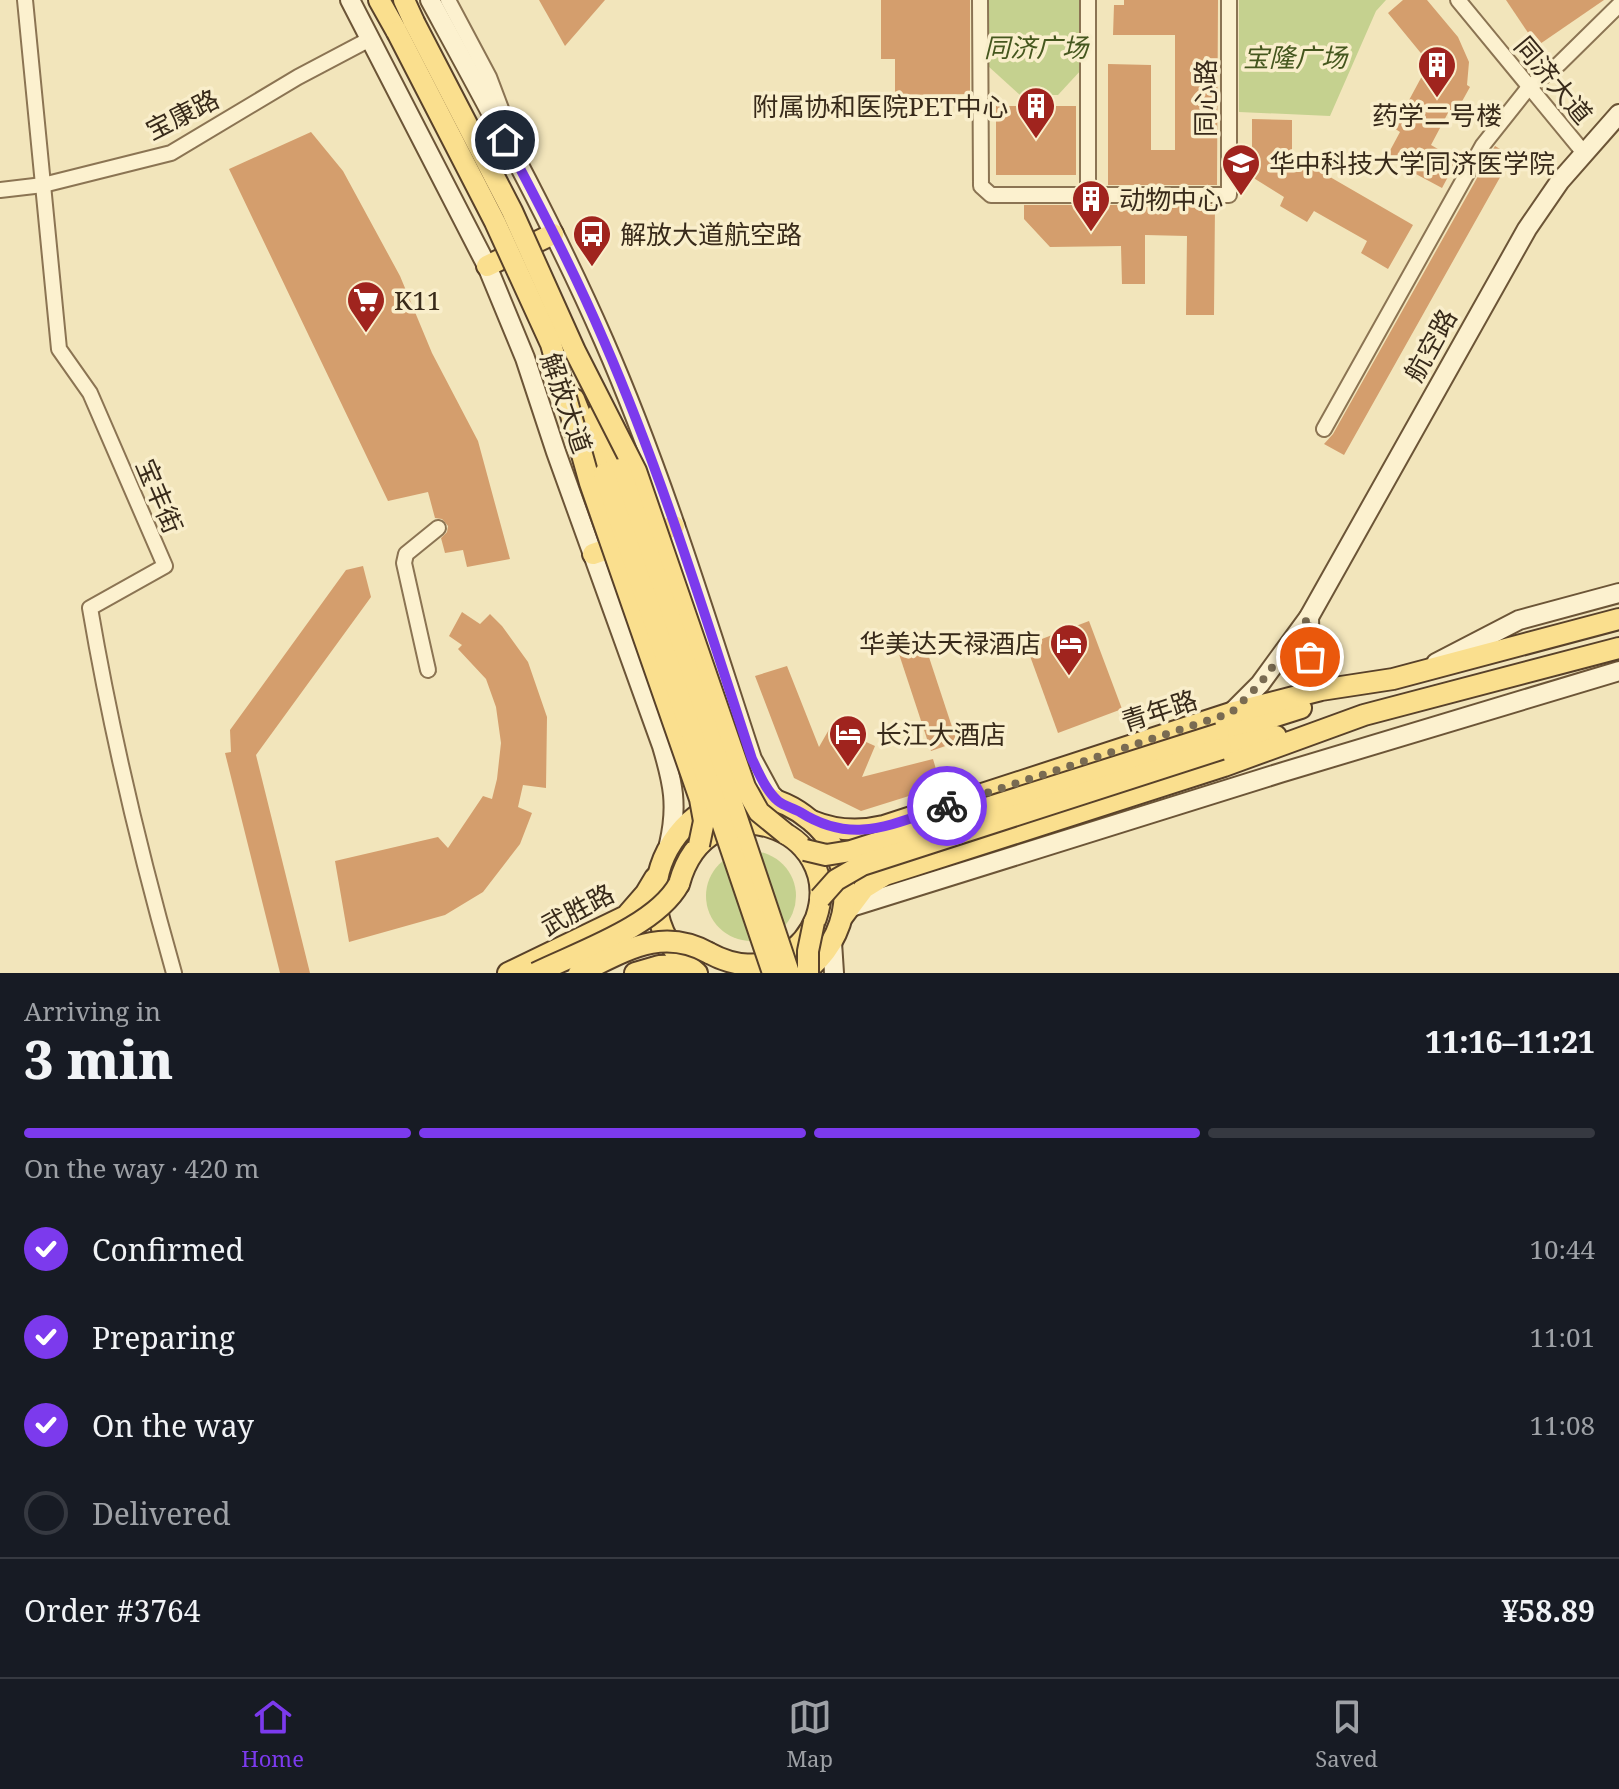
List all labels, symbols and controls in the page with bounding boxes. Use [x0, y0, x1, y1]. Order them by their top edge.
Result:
park label: 同济广场 [984, 29, 1090, 65]
street label: 同济大道 [1507, 29, 1601, 131]
park label: 宝隆广场 [1243, 39, 1349, 75]
building icon: 药学二号楼 [1416, 44, 1458, 99]
street label: 同心路 [1187, 59, 1223, 137]
street label: 宝康路 [139, 80, 225, 148]
building icon: 附属协和医院PET中心 [1015, 85, 1057, 140]
place label: 附属协和医院PET中心 [752, 88, 1008, 124]
place label: 药学二号楼 [1372, 97, 1502, 133]
pin [471, 106, 539, 174]
icon: home [483, 118, 527, 162]
school or university icon: 华中科技大学同济医学院 [1220, 142, 1262, 197]
place label: 华中科技大学同济医学院 [1269, 145, 1555, 181]
building icon: 动物中心 [1070, 178, 1112, 233]
place label: 动物中心 [1119, 181, 1223, 217]
bus stop icon: 解放大道航空路 [571, 213, 613, 268]
place label: 解放大道航空路 [620, 216, 802, 252]
supermarket icon: K11 [345, 279, 387, 334]
place label: K11 [394, 282, 441, 318]
street label: 航空路 [1395, 302, 1465, 388]
street label: 解放大道 [533, 348, 601, 458]
street label: 宝丰街 [128, 453, 192, 539]
hotel icon: 华美达天禄酒店 [1048, 622, 1090, 677]
pin [1276, 623, 1344, 691]
place label: 华美达天禄酒店 [859, 625, 1041, 661]
icon: bag [1288, 635, 1332, 679]
street label: 青年路 [1116, 681, 1202, 739]
hotel icon: 长江大酒店 [827, 713, 869, 768]
place label: 长江大酒店 [876, 716, 1006, 752]
courier [907, 766, 987, 846]
icon: bike [925, 784, 969, 828]
street label: 武胜路 [534, 875, 620, 943]
text: Arriving in [24, 993, 161, 1029]
text: 11:16–11:21 [1425, 1021, 1595, 1062]
text: 3 min [24, 1023, 173, 1094]
text: On the way · 420 m [24, 1150, 259, 1186]
icon: check [24, 1227, 68, 1271]
text: Confirmed [92, 1229, 244, 1270]
text: 10:44 [1529, 1231, 1595, 1267]
icon: check [24, 1315, 68, 1359]
text: Preparing [92, 1317, 235, 1358]
text: 11:01 [1529, 1319, 1595, 1355]
icon: check [24, 1403, 68, 1447]
text: On the way [92, 1405, 254, 1446]
text: 11:08 [1529, 1407, 1595, 1443]
text: Delivered [92, 1493, 231, 1534]
text: Order #3764 [24, 1590, 201, 1631]
text: ¥58.89 [1501, 1590, 1595, 1631]
tab: Home [241, 1695, 304, 1773]
tab: Map [786, 1695, 833, 1773]
tab: Saved [1315, 1695, 1378, 1773]

